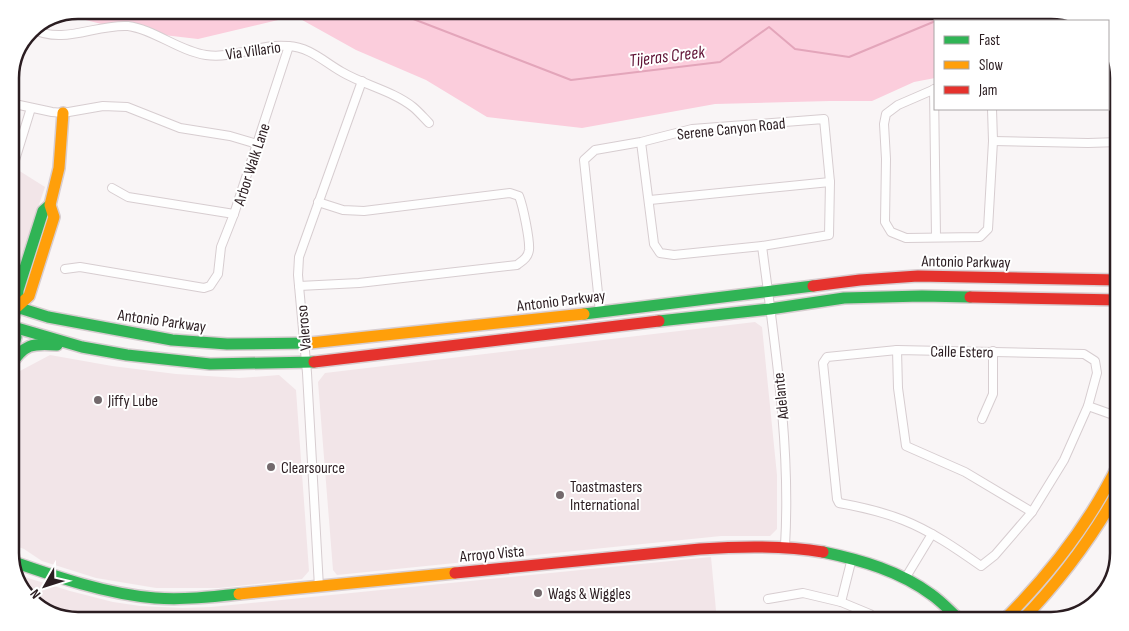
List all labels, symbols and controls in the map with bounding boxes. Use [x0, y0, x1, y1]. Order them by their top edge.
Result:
legend [934, 20, 1109, 110]
text: Fast [979, 31, 1001, 50]
street label: Via Villario [224, 38, 282, 65]
water label: Tijeras Creek [628, 41, 707, 72]
text: Slow [979, 56, 1003, 75]
text: Jam [978, 81, 997, 100]
street label: Serene Canyon Road [676, 114, 786, 145]
street label: Arbor Walk Lane [230, 121, 275, 209]
street label: Antonio Parkway [920, 252, 1011, 273]
street label: Antonio Parkway [515, 287, 606, 316]
street label: Valeroso [293, 304, 316, 351]
street label: Antonio Parkway [115, 306, 207, 337]
street label: Calle Estero [930, 342, 994, 363]
street label: Adelante [770, 371, 794, 421]
place label: Jiffy Lube [107, 392, 158, 411]
marker: Jiffy Lube [92, 394, 104, 406]
place label: Clearsource [281, 459, 345, 478]
marker: Clearsource [265, 461, 277, 473]
place label: Toastmasters International [570, 478, 643, 515]
marker: Toastmasters International [554, 489, 566, 501]
street label: Arroyo Vista [458, 542, 525, 567]
north arrow [20, 561, 70, 611]
place label: Wags & Wiggles [548, 585, 631, 604]
text: N [26, 586, 44, 602]
marker: Wags & Wiggles [532, 587, 544, 599]

